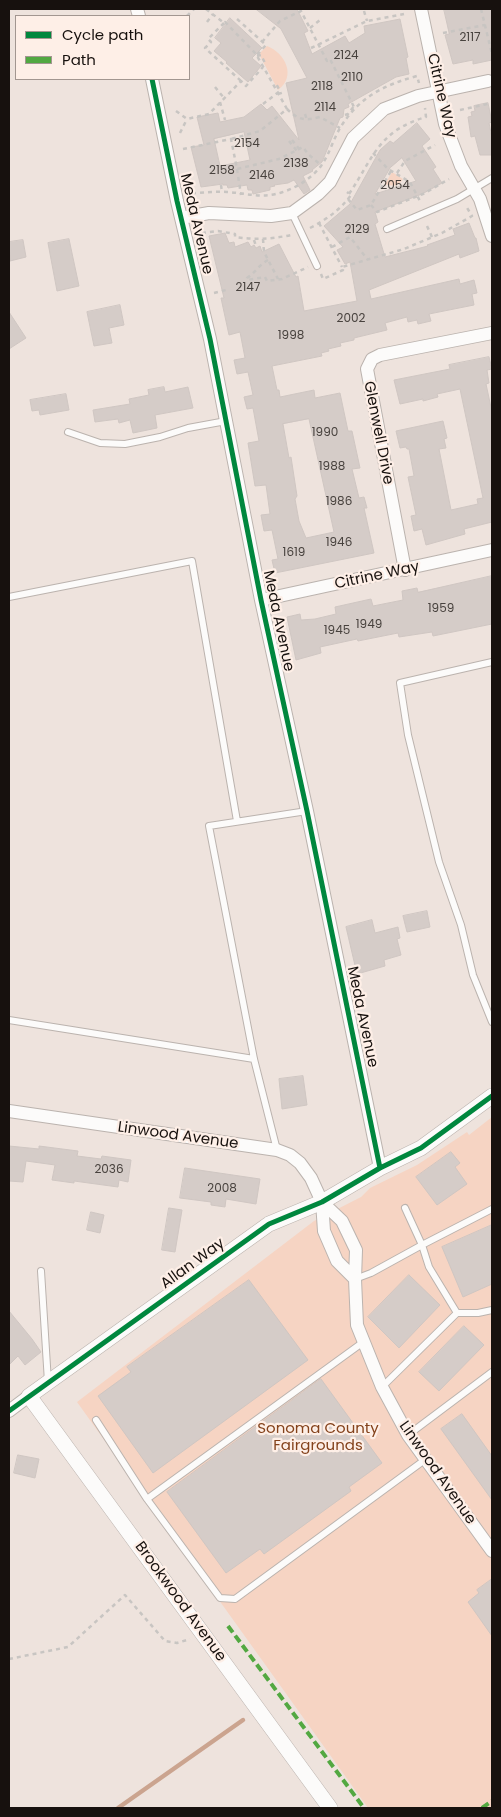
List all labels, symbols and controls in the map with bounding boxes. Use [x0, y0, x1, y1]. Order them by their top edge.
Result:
legend [15, 15, 190, 80]
text: Cycle path [62, 24, 143, 45]
house number: 2117 [459, 31, 481, 45]
text: Path [62, 49, 96, 70]
house number: 2124 [333, 49, 359, 63]
street label: Citrine Way [423, 52, 459, 140]
house number: 2110 [341, 71, 363, 85]
house number: 2118 [311, 80, 333, 94]
house number: 2114 [314, 101, 336, 115]
house number: 2154 [234, 137, 260, 151]
house number: 2138 [283, 157, 309, 171]
house number: 2158 [209, 164, 235, 178]
house number: 2146 [249, 169, 275, 183]
street label: Meda Avenue [176, 172, 216, 276]
house number: 2054 [380, 179, 410, 193]
house number: 2129 [344, 223, 370, 237]
house number: 2147 [236, 281, 260, 295]
house number: 2002 [337, 312, 365, 326]
house number: 1998 [278, 329, 304, 343]
street label: Glenwell Drive [359, 380, 397, 486]
house number: 1990 [312, 426, 338, 440]
house number: 1988 [319, 460, 345, 474]
house number: 1986 [326, 495, 352, 509]
house number: 1946 [326, 536, 352, 550]
house number: 1619 [283, 546, 305, 560]
street label: Citrine Way [333, 558, 421, 594]
street label: Meda Avenue [259, 569, 297, 673]
house number: 1959 [428, 602, 454, 616]
house number: 1949 [356, 618, 382, 632]
house number: 1945 [324, 624, 350, 638]
street label: Meda Avenue [343, 965, 381, 1069]
street label: Linwood Avenue [116, 1119, 240, 1153]
house number: 2036 [94, 1163, 124, 1177]
house number: 2008 [207, 1182, 237, 1196]
street label: Allan Way [158, 1235, 228, 1293]
street label: Linwood Avenue [395, 1418, 479, 1528]
park label: Sonoma County Fairgrounds [257, 1420, 379, 1455]
street label: Brookwood Avenue [130, 1539, 230, 1665]

